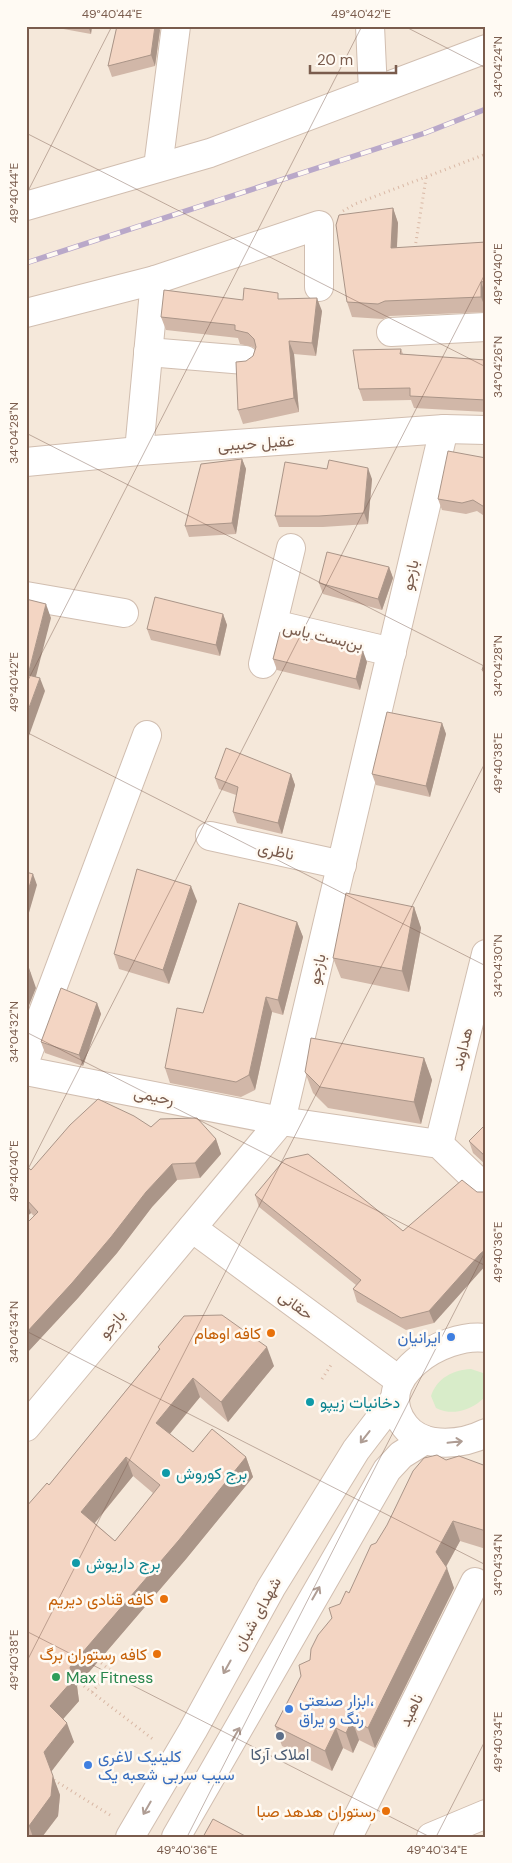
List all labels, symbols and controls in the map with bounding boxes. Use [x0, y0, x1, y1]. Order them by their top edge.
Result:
text: 49°40'44"E [82, 6, 142, 22]
text: 49°40'42"E [331, 6, 391, 22]
text: 34°04'24"N [490, 36, 506, 98]
scale bar [310, 42, 396, 74]
text: 20 m [317, 50, 353, 70]
text: 49°40'44"E [6, 163, 22, 223]
text: 49°40'40"E [490, 243, 506, 305]
text: 34°04'26"N [490, 336, 506, 398]
text: 34°04'28"N [6, 402, 22, 464]
street label: عقیل حبیبی [217, 430, 295, 456]
street label: بازجو [396, 558, 424, 592]
street label: بن‌بست یاس [281, 617, 365, 655]
text: 34°04'28"N [490, 635, 506, 697]
text: 49°40'42"E [6, 652, 22, 712]
text: 49°40'38"E [490, 732, 506, 794]
street label: ناظری [256, 837, 296, 865]
text: 34°04'30"N [490, 935, 506, 997]
street label: بازجو [303, 952, 331, 986]
text: 34°04'32"N [6, 1001, 22, 1063]
street label: هداوند [447, 1025, 477, 1073]
street label: رحیمی [132, 1082, 176, 1110]
text: 49°40'40"E [6, 1140, 22, 1202]
text: 49°40'36"E [490, 1221, 506, 1283]
street label: حقانی [275, 1285, 318, 1325]
text: 34°04'34"N [6, 1301, 22, 1363]
street label: بازجو [94, 1305, 130, 1343]
place label: کافه اوهام [194, 1323, 261, 1344]
marker: کافه اوهام [265, 1327, 277, 1339]
place label: ایرانیان [398, 1327, 441, 1348]
marker: ایرانیان [445, 1331, 457, 1343]
place label: دخانیات زیپو [320, 1392, 400, 1414]
marker: دخانیات زیپو [304, 1396, 316, 1408]
one-way arrow [360, 1431, 371, 1444]
one-way arrow [446, 1437, 462, 1447]
place label: برج کوروش [176, 1463, 247, 1485]
marker: برج کوروش [160, 1467, 172, 1479]
text: 34°04'34"N [490, 1534, 506, 1596]
place label: برج داریوش [86, 1553, 161, 1575]
marker: برج داریوش [70, 1557, 82, 1569]
street label: شهدای شبان [228, 1573, 286, 1655]
one-way arrow [312, 1586, 322, 1601]
place label: کافه قنادی دیریم [48, 1589, 154, 1610]
marker: کافه قنادی دیریم [158, 1593, 170, 1605]
text: 49°40'38"E [6, 1629, 22, 1691]
place label: کافه رستوران برگ [40, 1644, 147, 1665]
marker: کافه رستوران برگ [151, 1648, 163, 1660]
one-way arrow [222, 1659, 232, 1673]
place label: Max Fitness [66, 1667, 153, 1688]
marker: Max Fitness [50, 1671, 62, 1683]
place label: ابزار صنعتی، رنگ و یراق [299, 1690, 374, 1729]
street label: ناهید [394, 1690, 428, 1730]
marker: ابزار صنعتی، رنگ و یراق [283, 1703, 295, 1715]
text: 49°40'34"E [490, 1711, 506, 1773]
one-way arrow [231, 1727, 241, 1741]
marker: املاک آرکا [274, 1730, 286, 1742]
place label: املاک آرکا [250, 1744, 310, 1765]
place label: کلینیک لاغری سیب سربی شعبه یک [98, 1746, 235, 1785]
marker: کلینیک لاغری سیب سربی شعبه یک [82, 1759, 94, 1771]
one-way arrow [141, 1800, 151, 1814]
place label: رستوران هدهد صبا [257, 1801, 376, 1822]
marker: رستوران هدهد صبا [380, 1805, 392, 1817]
text: 49°40'36"E [156, 1842, 218, 1858]
text: 49°40'34"E [407, 1842, 468, 1858]

